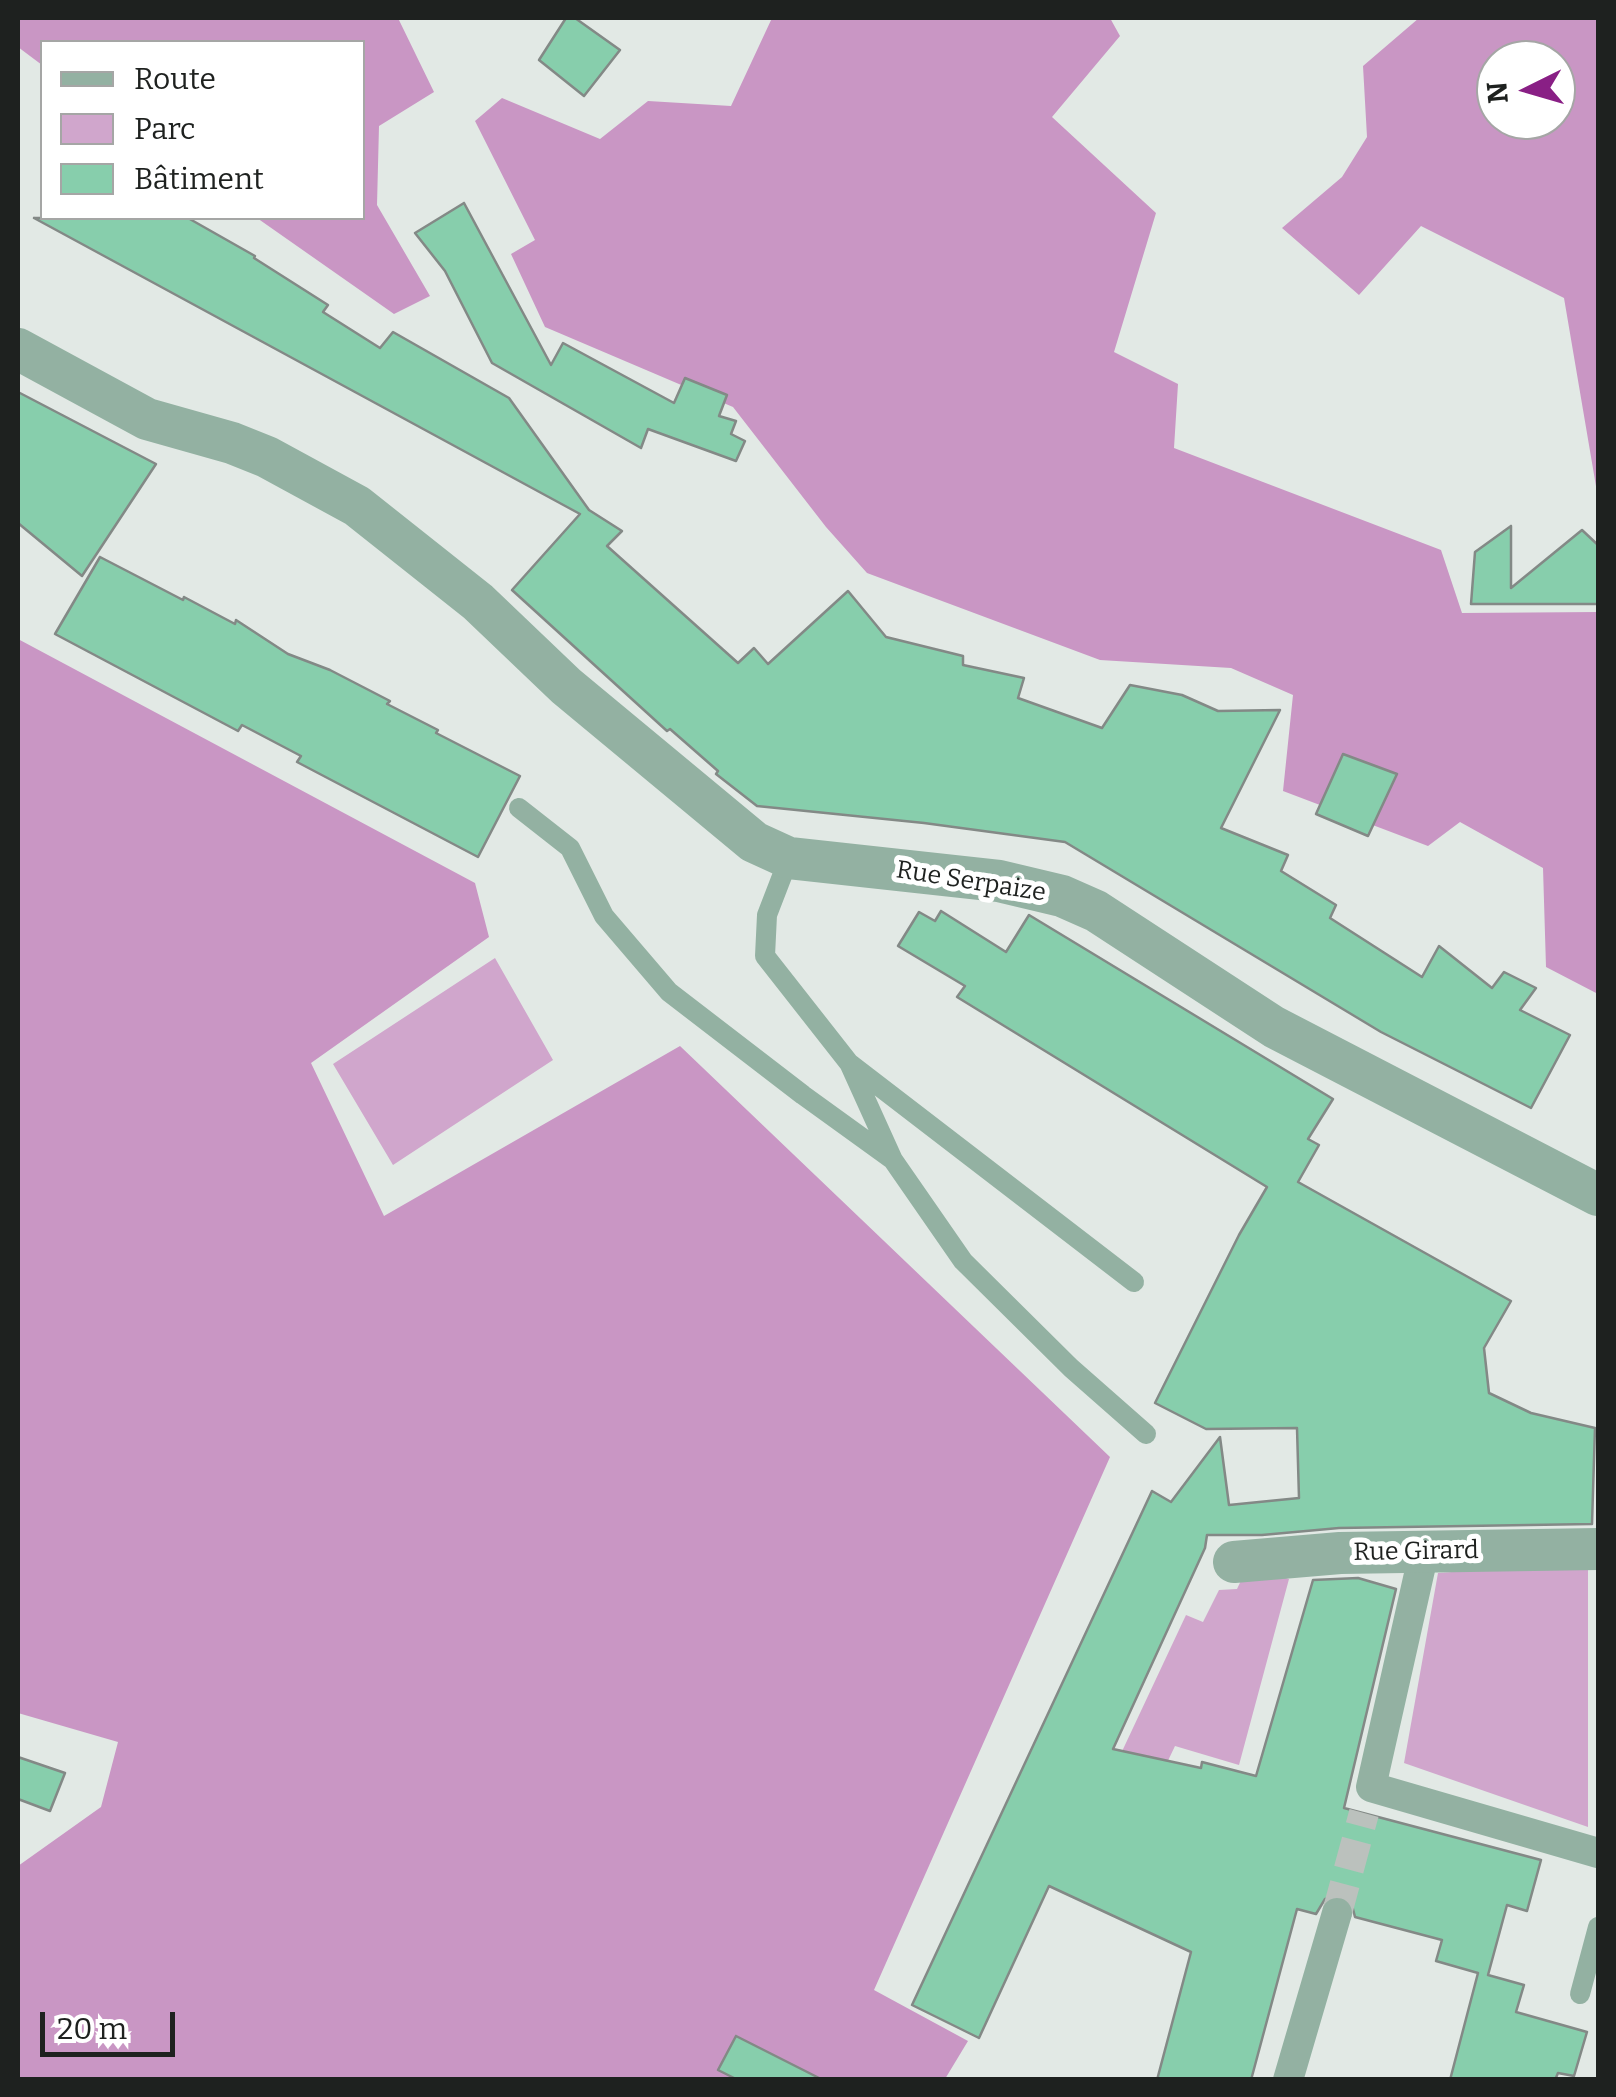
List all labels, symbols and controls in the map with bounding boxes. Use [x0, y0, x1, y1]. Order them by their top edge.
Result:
legend [40, 40, 365, 220]
north arrow [1476, 40, 1576, 140]
text: Route [134, 61, 216, 97]
text: N [1480, 80, 1515, 105]
text: Parc [134, 111, 196, 147]
text: Bâtiment [134, 161, 264, 197]
street label: Rue Serpaize [894, 855, 1048, 909]
street label: Rue Girard [1353, 1536, 1479, 1568]
scale bar [45, 1992, 180, 2054]
text: 20 m [57, 2011, 127, 2047]

